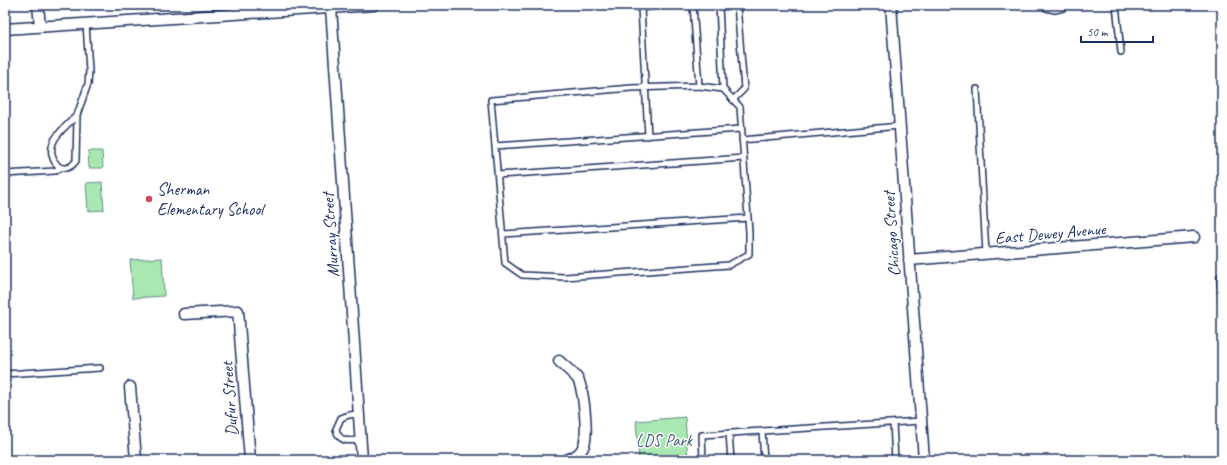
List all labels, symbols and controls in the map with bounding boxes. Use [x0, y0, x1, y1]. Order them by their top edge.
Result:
scale bar [1081, 18, 1153, 44]
text: 50 m [1087, 24, 1109, 40]
place label: Sherman Elementary School [157, 179, 266, 220]
street label: Chicago Street [878, 188, 905, 277]
street label: Murray Street [317, 190, 344, 278]
marker: Sherman Elementary School [144, 194, 154, 204]
street label: East Dewey Avenue [994, 218, 1108, 249]
street label: Dufur Street [216, 359, 243, 437]
park label: LDS Park [636, 430, 694, 451]

